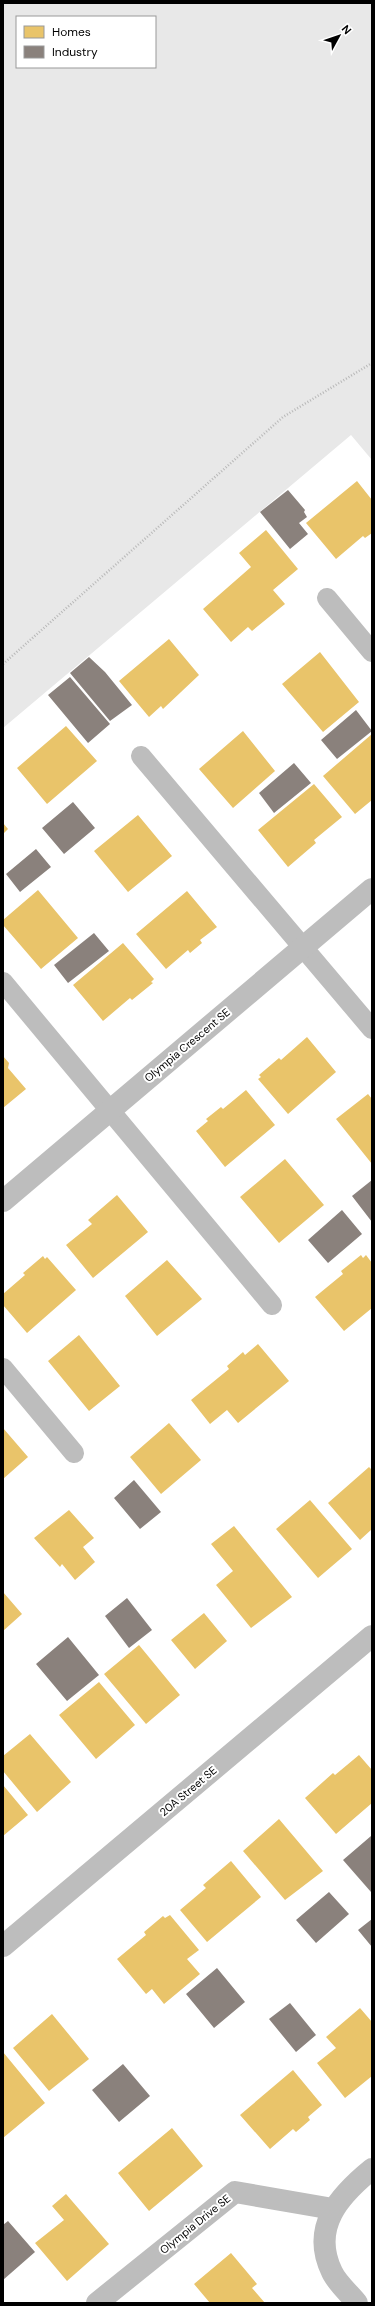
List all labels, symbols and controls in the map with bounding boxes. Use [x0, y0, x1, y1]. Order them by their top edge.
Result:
legend [16, 16, 156, 68]
north arrow [319, 16, 359, 56]
text: N [339, 22, 355, 37]
text: Homes [52, 24, 91, 40]
text: Industry [52, 44, 98, 60]
street label: Olympia Crescent SE [141, 1005, 233, 1085]
street label: 20A Street SE [157, 1763, 219, 1819]
street label: Olympia Drive SE [157, 2191, 233, 2257]

